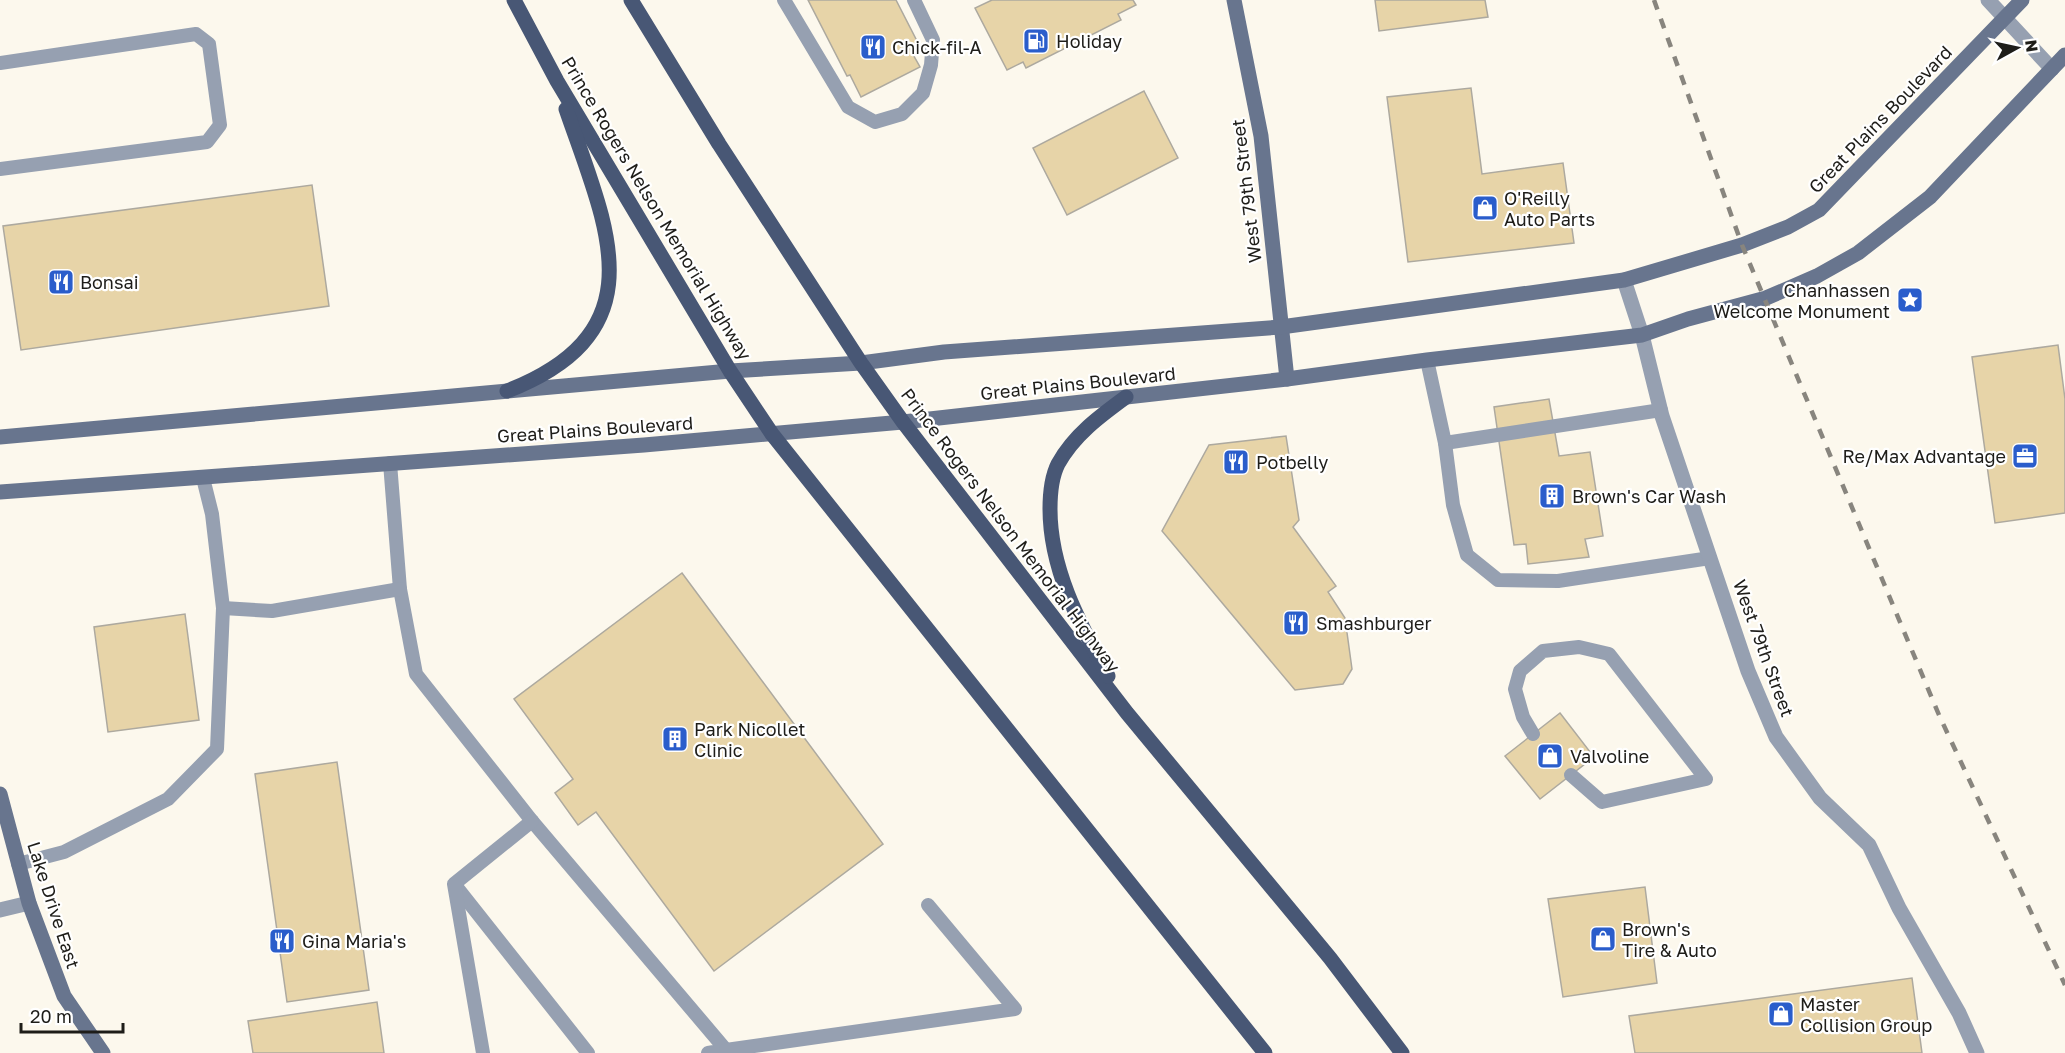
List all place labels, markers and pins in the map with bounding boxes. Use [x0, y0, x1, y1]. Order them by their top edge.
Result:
fuel station icon: Holiday [1021, 26, 1051, 56]
place label: Holiday [1056, 30, 1122, 52]
restaurant icon: Chick-fil-A [858, 32, 888, 62]
place label: Chick-fil-A [892, 36, 982, 58]
place label: O'Reilly Auto Parts [1504, 187, 1595, 230]
shop icon: O'Reilly Auto Parts [1470, 193, 1500, 223]
restaurant icon: Bonsai [46, 267, 76, 297]
place label: Bonsai [80, 271, 138, 293]
place label: Chanhassen Welcome Monument [1713, 279, 1890, 322]
place icon: Chanhassen Welcome Monument [1895, 285, 1925, 315]
office icon: Re/Max Advantage [2010, 441, 2040, 471]
place label: Re/Max Advantage [1842, 445, 2006, 467]
restaurant icon: Potbelly [1221, 447, 1251, 477]
place label: Potbelly [1256, 451, 1328, 473]
building icon: Brown's Car Wash [1537, 481, 1567, 511]
place label: Brown's Car Wash [1572, 485, 1726, 507]
restaurant icon: Smashburger [1281, 608, 1311, 638]
place label: Smashburger [1316, 612, 1432, 634]
place label: Park Nicollet Clinic [694, 718, 806, 761]
building icon: Park Nicollet Clinic [660, 724, 690, 754]
shop icon: Valvoline [1535, 741, 1565, 771]
place label: Valvoline [1570, 745, 1649, 767]
place label: Brown's Tire & Auto [1622, 918, 1717, 961]
shop icon: Brown's Tire & Auto [1588, 924, 1618, 954]
restaurant icon: Gina Maria's [267, 926, 297, 956]
place label: Gina Maria's [302, 930, 406, 952]
place label: Master Collision Group [1800, 993, 1932, 1036]
shop icon: Master Collision Group [1766, 999, 1796, 1029]

